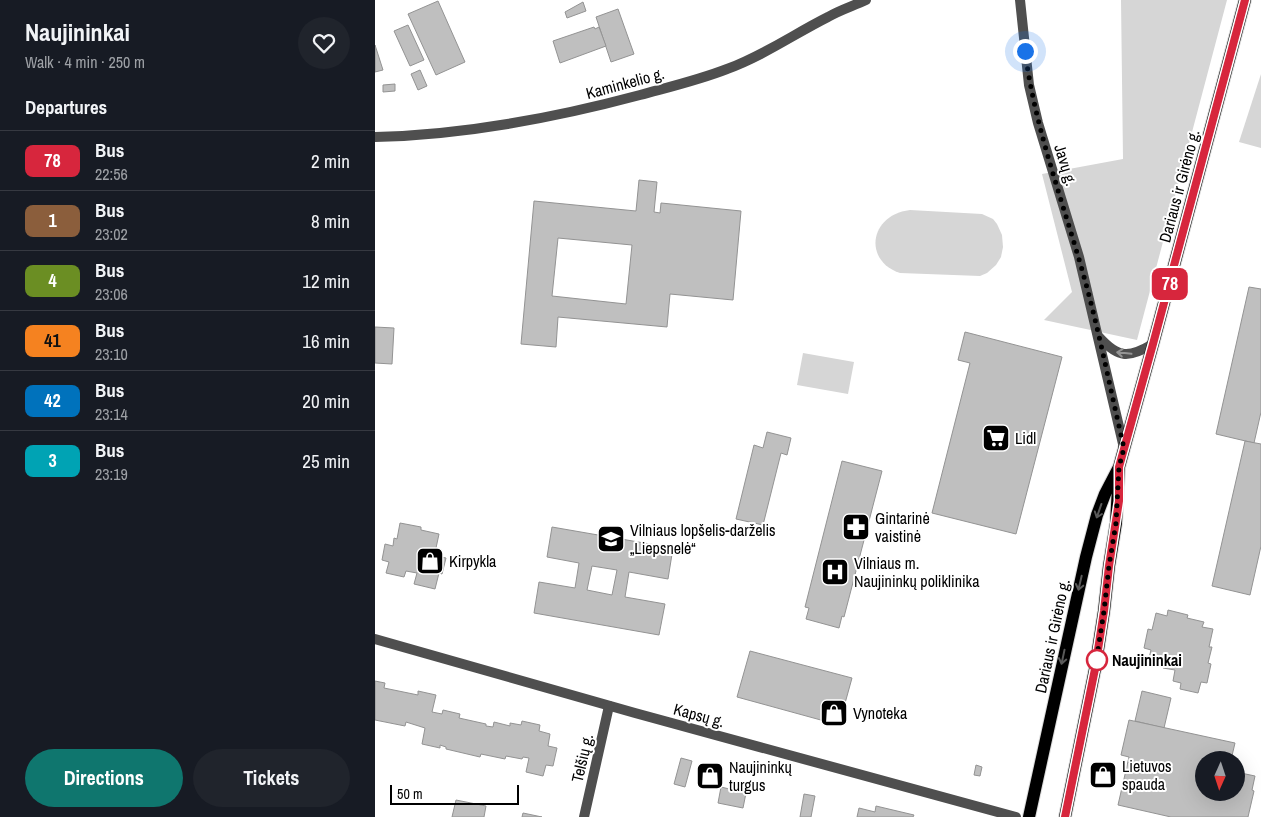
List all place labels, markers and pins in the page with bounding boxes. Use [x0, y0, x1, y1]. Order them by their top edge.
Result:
supermarket icon: Lidl [981, 423, 1011, 453]
place label: Lidl [1015, 427, 1036, 449]
place label: Gintarinė vaistinė [875, 507, 930, 547]
pharmacy icon: Gintarinė vaistinė [841, 512, 871, 542]
place label: Vilniaus lopšelis-darželis „Liepsnelė“ [630, 519, 776, 559]
school or university icon: Vilniaus lopšelis-darželis „Liepsnelė“ [596, 524, 626, 554]
shop icon: Kirpykla [415, 546, 445, 576]
place label: Kirpykla [449, 550, 497, 572]
place label: Vilniaus m. Naujininkų poliklinika [854, 552, 980, 592]
hospital icon: Vilniaus m. Naujininkų poliklinika [820, 557, 850, 587]
marker: Naujininkai [1086, 649, 1108, 671]
place label: Naujininkai [1112, 649, 1182, 671]
shop icon: Vynoteka [819, 698, 849, 728]
place label: Vynoteka [853, 702, 908, 724]
place label: Lietuvos spauda [1122, 755, 1172, 795]
place label: Naujininkų turgus [729, 756, 792, 796]
shop icon: Lietuvos spauda [1088, 760, 1118, 790]
shop icon: Naujininkų turgus [695, 761, 725, 791]

